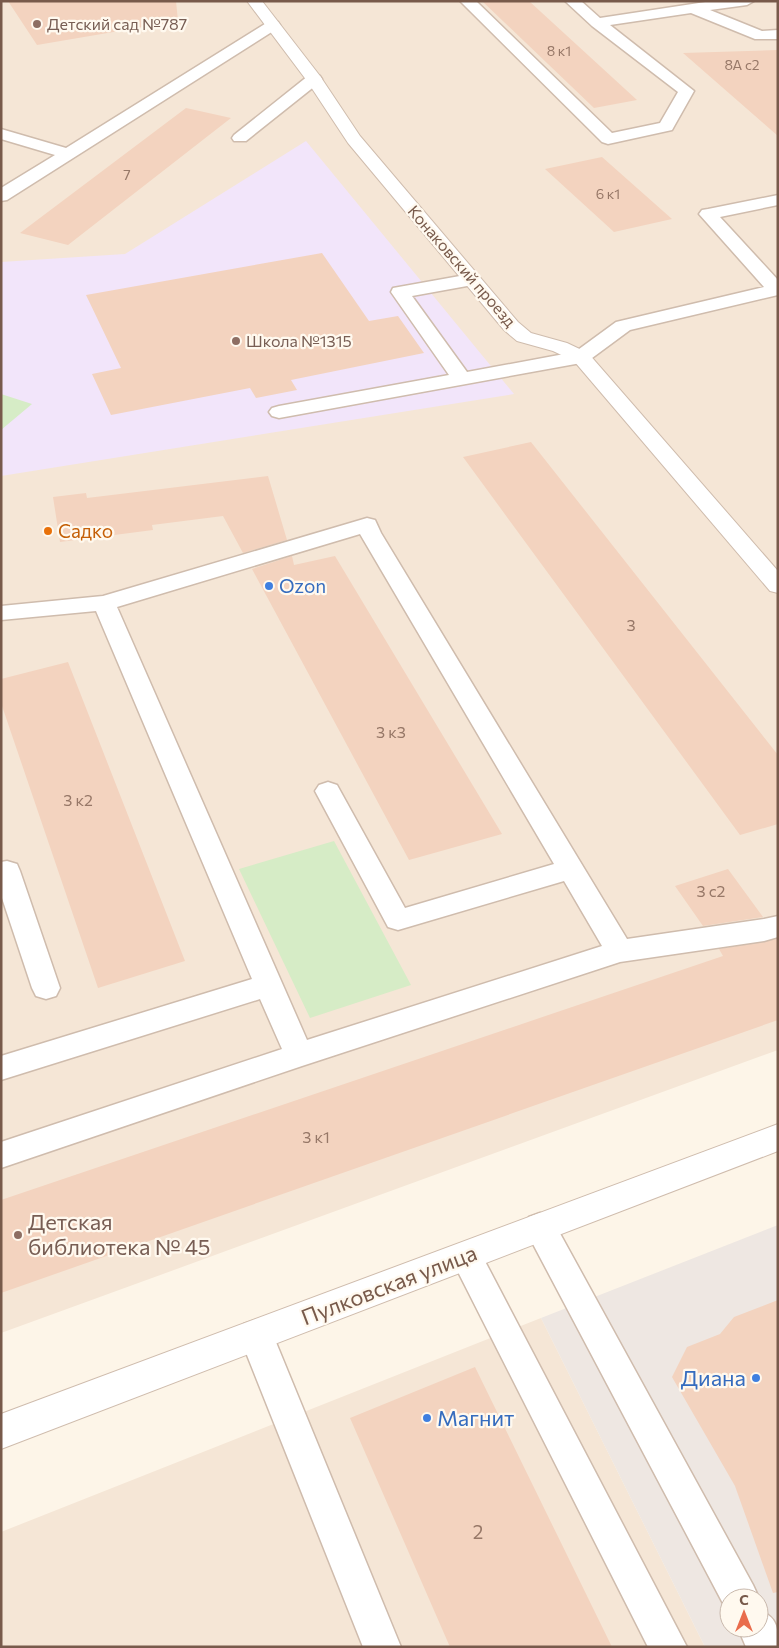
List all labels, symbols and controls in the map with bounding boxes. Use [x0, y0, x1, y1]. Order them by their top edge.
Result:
place label: Детский сад №787 [47, 14, 187, 33]
marker: Детский сад №787 [31, 18, 43, 30]
house number: 8 к1 [547, 42, 571, 59]
house number: 8А с2 [724, 56, 760, 73]
house number: 7 [123, 166, 131, 183]
house number: 6 к1 [596, 185, 620, 202]
street label: Конаковский проезд [404, 201, 521, 331]
place label: Школа №1315 [246, 331, 352, 350]
marker: Школа №1315 [230, 335, 242, 347]
place label: Садко [58, 519, 113, 542]
marker: Садко [42, 525, 54, 537]
place label: Ozon [279, 574, 326, 597]
marker: Ozon [263, 580, 275, 592]
house number: 3 [626, 615, 636, 634]
house number: 3 к3 [376, 722, 406, 741]
house number: 3 к2 [63, 790, 93, 809]
house number: 3 с2 [697, 881, 726, 900]
house number: 3 к1 [302, 1127, 330, 1146]
place label: Детская библиотека № 45 [28, 1208, 210, 1260]
marker: Детская библиотека № 45 [12, 1229, 24, 1241]
street label: Пулковская улица [297, 1239, 480, 1330]
place label: Диана [681, 1364, 746, 1391]
marker: Диана [750, 1372, 762, 1384]
place label: Магнит [437, 1404, 514, 1431]
marker: Магнит [421, 1412, 433, 1424]
house number: 2 [473, 1520, 483, 1543]
north arrow [719, 1588, 769, 1638]
text: С [739, 1591, 749, 1608]

